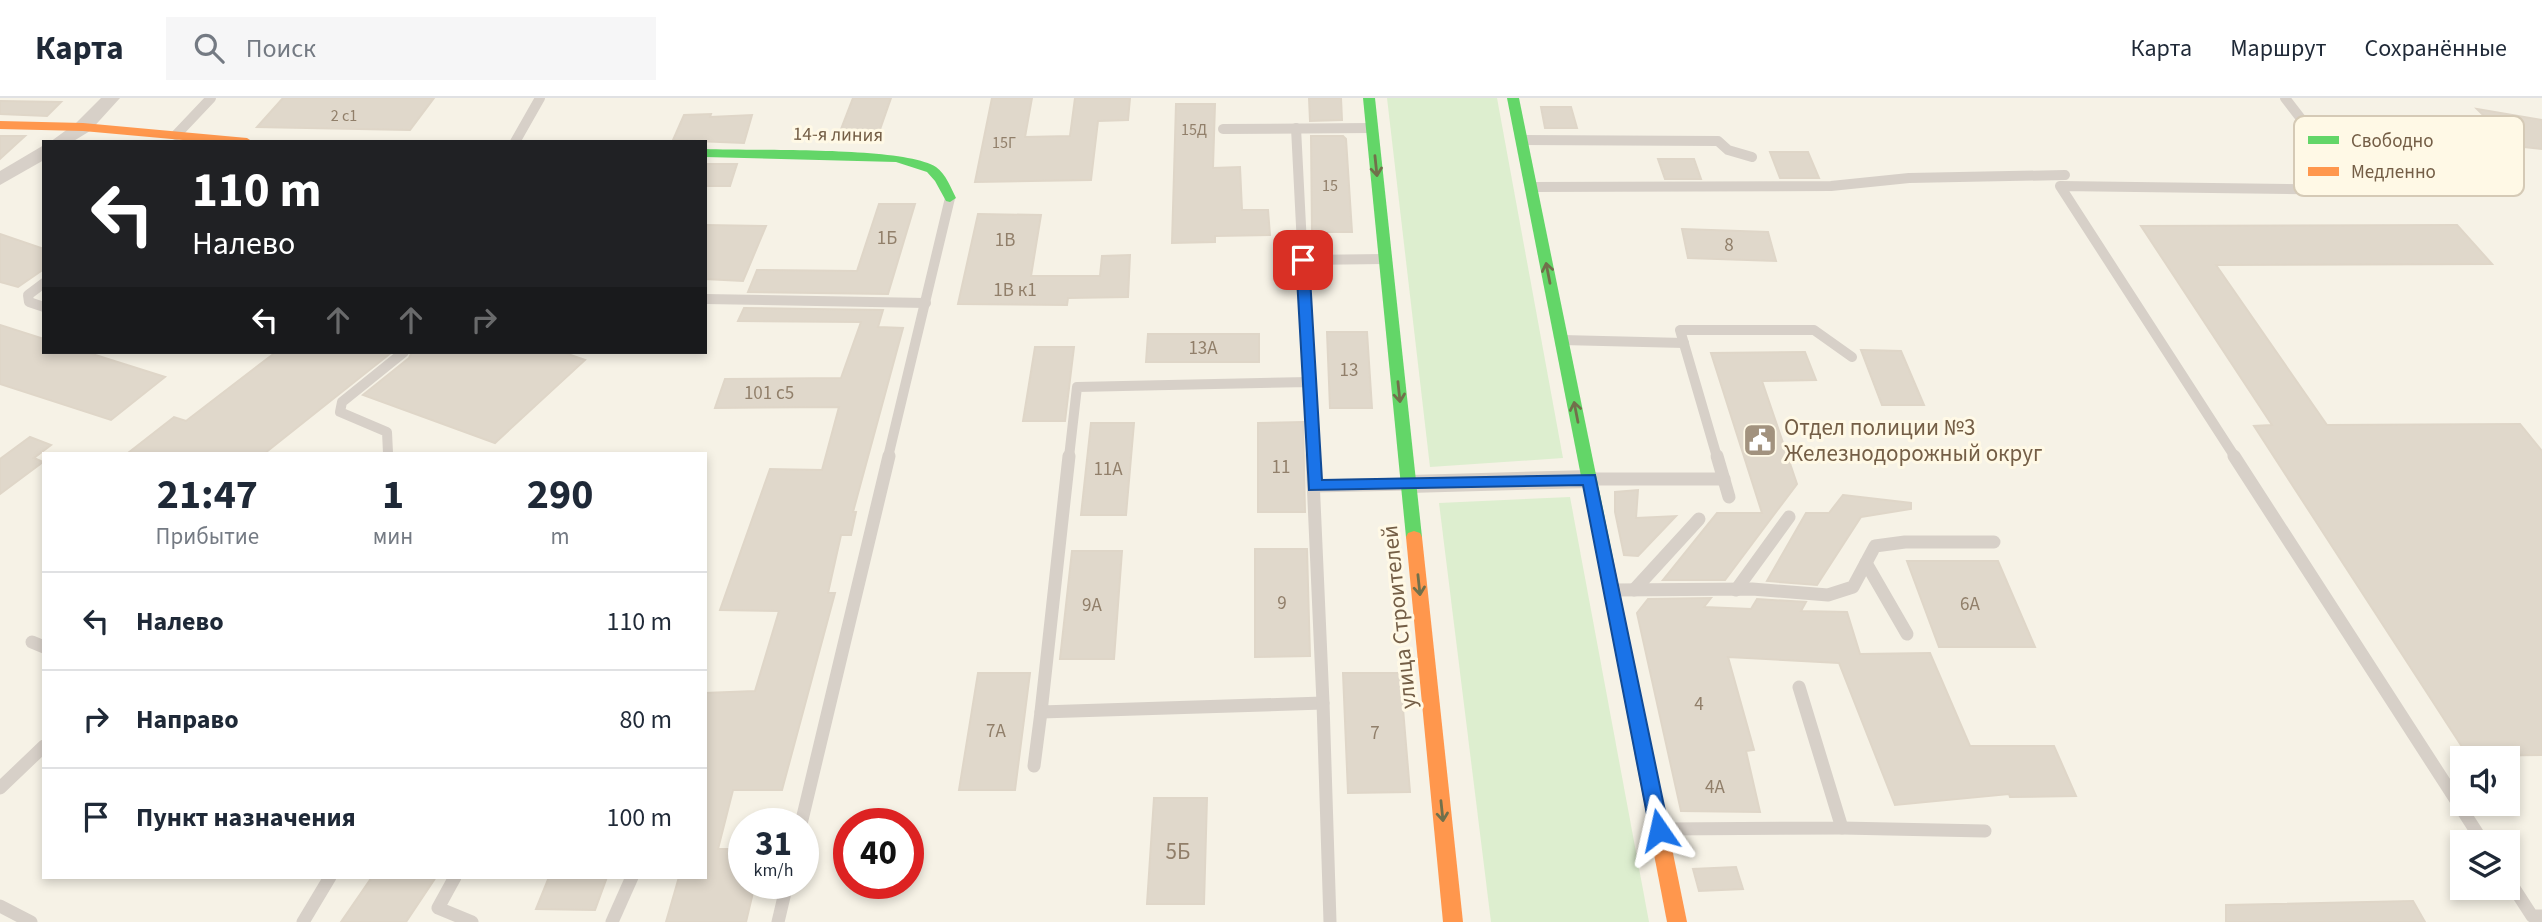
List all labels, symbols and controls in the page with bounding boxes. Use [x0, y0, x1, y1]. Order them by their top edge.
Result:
search box [166, 17, 656, 80]
text: Карта [35, 25, 124, 72]
icon: search [190, 29, 228, 67]
text: Поиск [246, 30, 316, 67]
text: Карта [2131, 31, 2192, 66]
text: Маршрут [2230, 31, 2326, 66]
text: Сохранённые [2364, 31, 2507, 66]
house number: 2 с1 [331, 105, 357, 127]
legend [2294, 116, 2524, 196]
house number: 15Д [1181, 119, 1207, 141]
street label: 14-я линия [793, 121, 883, 149]
text: Свободно [2351, 128, 2434, 155]
house number: 15Г [992, 132, 1016, 154]
one-way arrow [1370, 154, 1383, 177]
text: 110 m [192, 156, 321, 226]
text: Медленно [2351, 159, 2436, 186]
icon: left [77, 168, 168, 259]
house number: 15 [1322, 175, 1338, 197]
text: Налево [192, 221, 295, 267]
house number: 1Б [877, 225, 897, 252]
house number: 1В [995, 227, 1015, 254]
pin [1273, 230, 1333, 290]
house number: 8 [1724, 232, 1734, 259]
icon: arrive [1284, 241, 1322, 279]
one-way arrow [1541, 262, 1555, 285]
house number: 1В к1 [993, 277, 1037, 304]
icon: left [246, 301, 284, 339]
icon: ahead [319, 301, 357, 339]
icon: ahead [392, 301, 430, 339]
icon: right [465, 301, 503, 339]
house number: 13А [1188, 335, 1218, 362]
house number: 13 [1340, 357, 1358, 384]
house number: 101 с5 [744, 380, 794, 407]
one-way arrow [1393, 380, 1406, 403]
one-way arrow [1569, 401, 1583, 424]
place label: Отдел полиции №3 Железнодорожный округ [1784, 411, 2042, 470]
public building icon: Отдел полиции №3 Железнодорожный округ [1741, 421, 1779, 459]
house number: 11 [1272, 454, 1290, 481]
house number: 11А [1093, 456, 1123, 483]
text: 21:47 [157, 465, 258, 525]
text: 1 [382, 465, 404, 525]
text: 290 [527, 465, 593, 525]
text: Прибытие [156, 520, 259, 553]
text: мин [373, 520, 413, 553]
text: m [551, 520, 570, 553]
street label: улица Строителей [1373, 524, 1425, 710]
one-way arrow [1413, 573, 1426, 596]
house number: 9 [1277, 590, 1287, 617]
house number: 6А [1960, 591, 1981, 618]
house number: 9А [1082, 592, 1103, 619]
icon: left [77, 602, 115, 640]
text: Налево [136, 603, 224, 640]
text: 110 m [606, 603, 672, 640]
house number: 4 [1694, 691, 1704, 718]
icon: right [77, 700, 115, 738]
text: Направо [136, 701, 239, 738]
text: 80 m [619, 701, 672, 738]
house number: 7А [986, 718, 1007, 745]
house number: 7 [1370, 720, 1380, 747]
map controls [2450, 746, 2520, 900]
button: sound [2450, 746, 2520, 816]
house number: 4А [1705, 774, 1726, 801]
position arrow [1622, 793, 1696, 867]
icon: arrive [77, 798, 115, 836]
text: Пункт назначения [136, 799, 356, 836]
text: 100 m [606, 799, 672, 836]
one-way arrow [1436, 800, 1449, 822]
speed limit sign: 40 [833, 808, 924, 899]
text: 31 [755, 819, 792, 869]
button: layers [2450, 830, 2520, 900]
house number: 5Б [1166, 835, 1190, 868]
text: km/h [754, 858, 793, 883]

